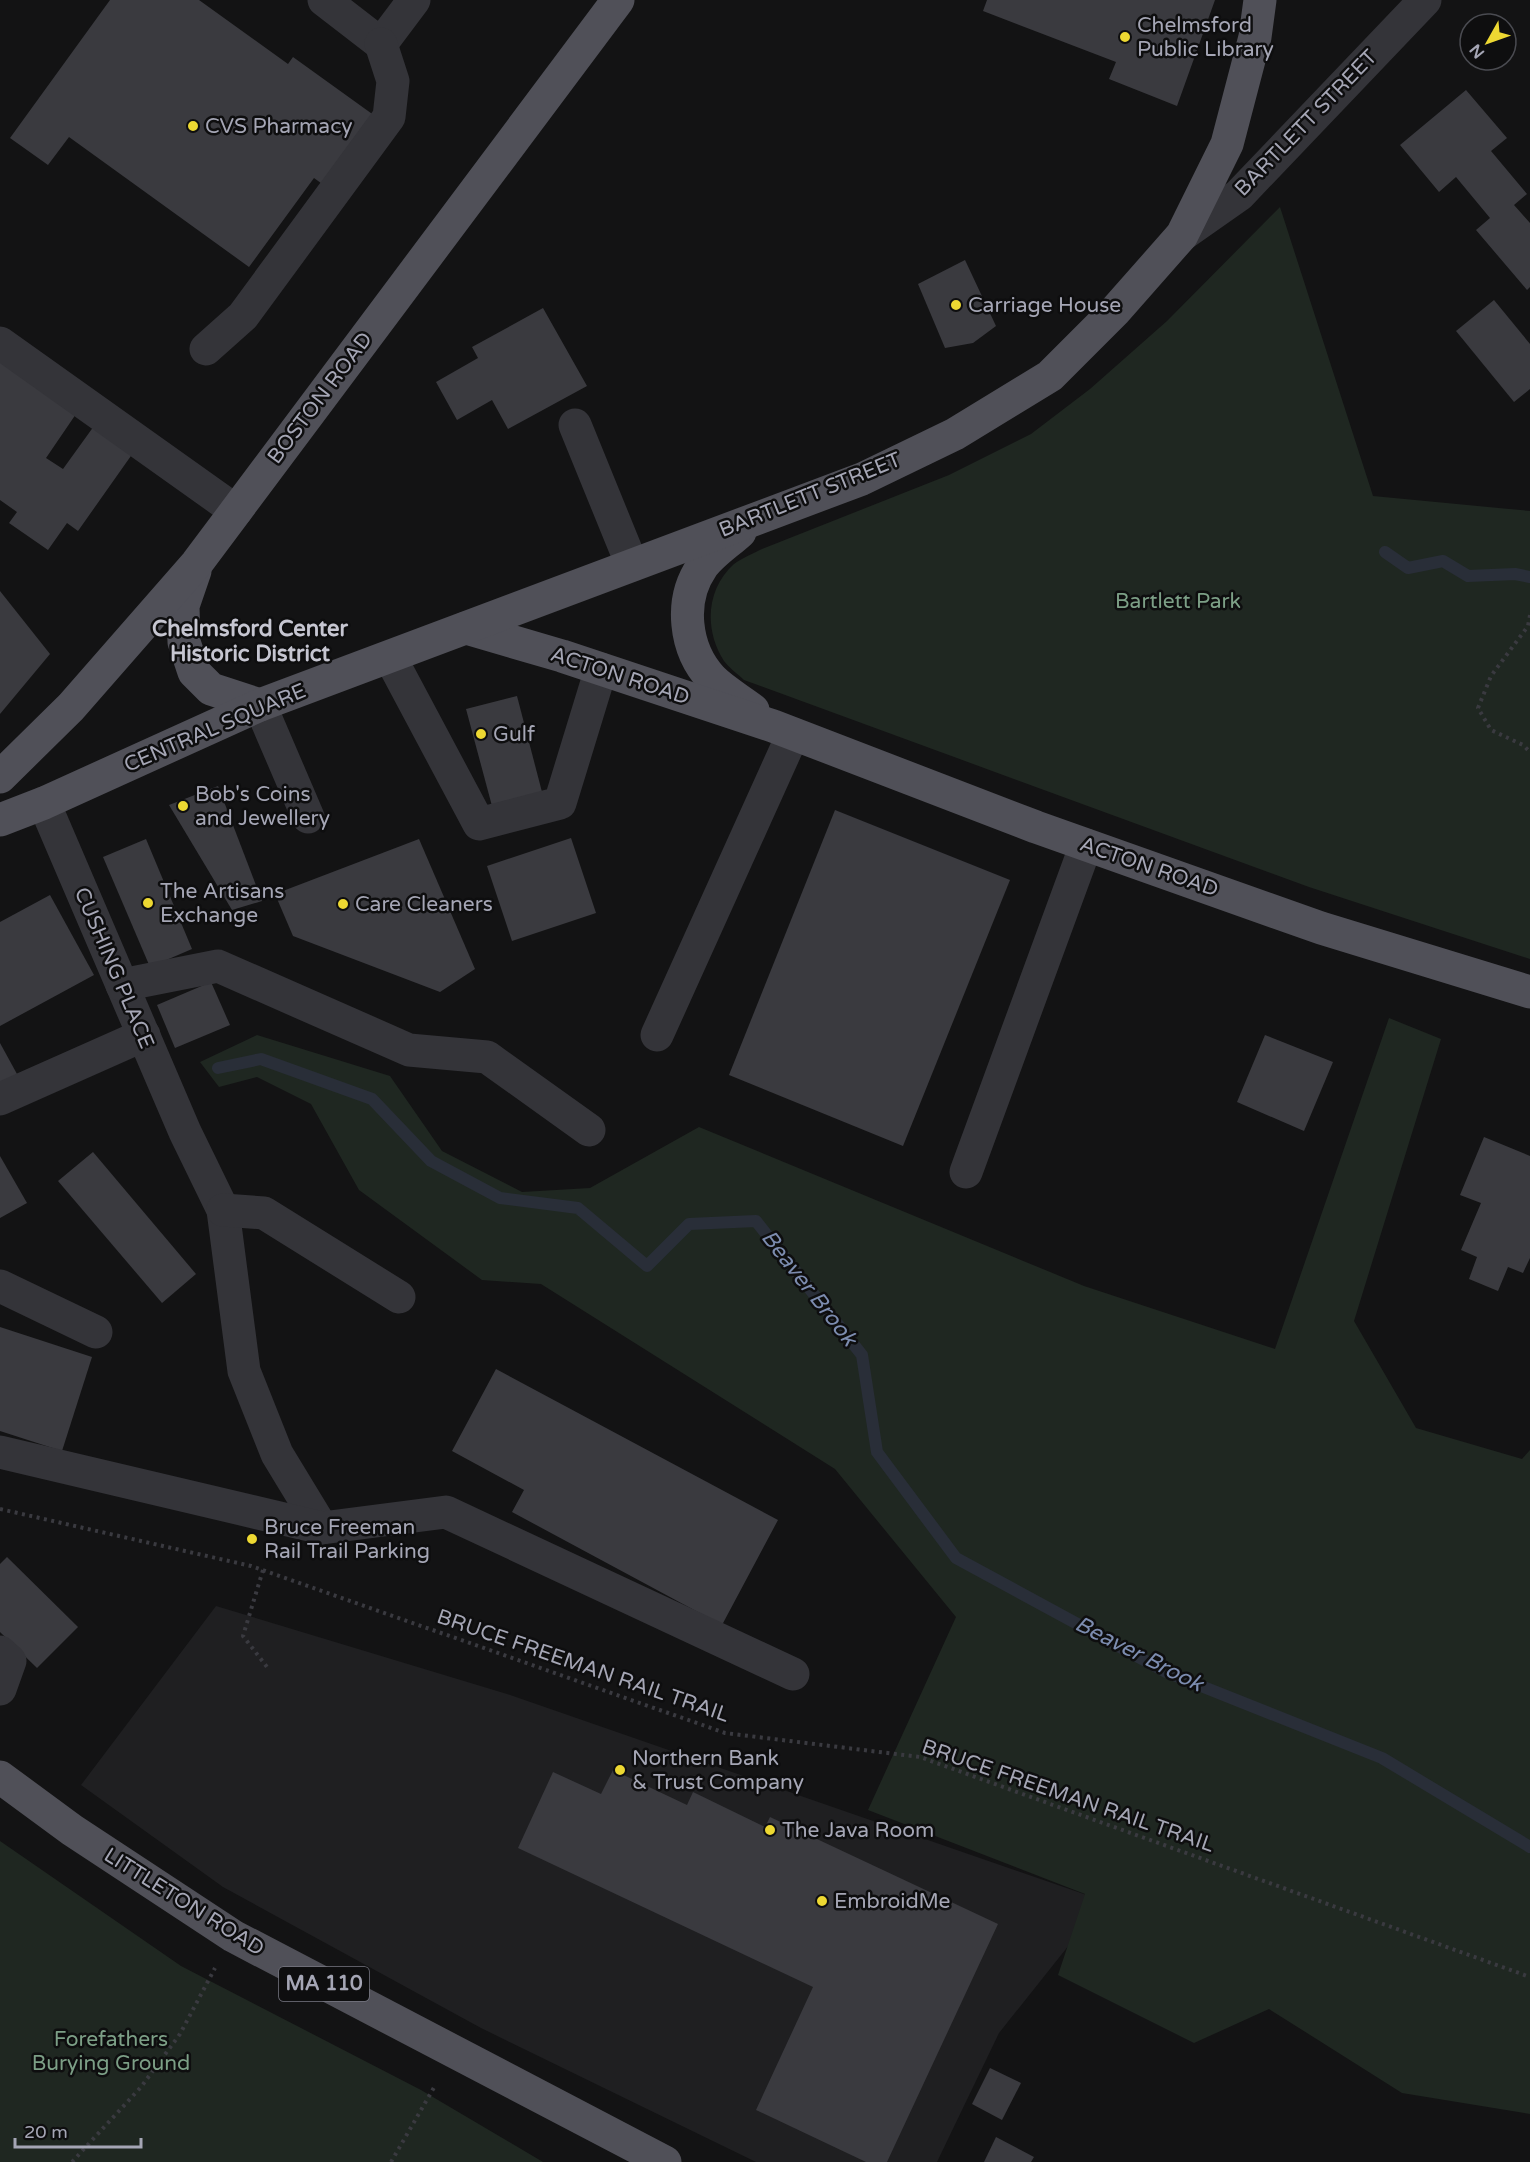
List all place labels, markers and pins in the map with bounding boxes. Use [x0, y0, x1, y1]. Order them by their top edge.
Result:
place label: Chelmsford Public Library [1137, 13, 1274, 62]
marker: Chelmsford Public Library [1118, 30, 1132, 44]
place label: CVS Pharmacy [205, 114, 353, 139]
marker: CVS Pharmacy [186, 119, 200, 133]
place label: Carriage House [968, 293, 1121, 318]
marker: Carriage House [949, 298, 963, 312]
place label: Gulf [493, 722, 535, 747]
marker: Gulf [474, 727, 488, 741]
place label: Bob's Coins and Jewellery [195, 782, 330, 831]
marker: Bob's Coins and Jewellery [176, 799, 190, 813]
place label: The Artisans Exchange [160, 879, 284, 928]
place label: Care Cleaners [355, 892, 493, 917]
marker: The Artisans Exchange [141, 896, 155, 910]
marker: Care Cleaners [336, 897, 350, 911]
place label: Bruce Freeman Rail Trail Parking [264, 1515, 430, 1564]
marker: Bruce Freeman Rail Trail Parking [245, 1532, 259, 1546]
place label: Northern Bank & Trust Company [632, 1746, 804, 1795]
marker: Northern Bank & Trust Company [613, 1763, 627, 1777]
place label: The Java Room [782, 1818, 934, 1843]
marker: The Java Room [763, 1823, 777, 1837]
place label: EmbroidMe [834, 1889, 951, 1914]
marker: EmbroidMe [815, 1894, 829, 1908]

